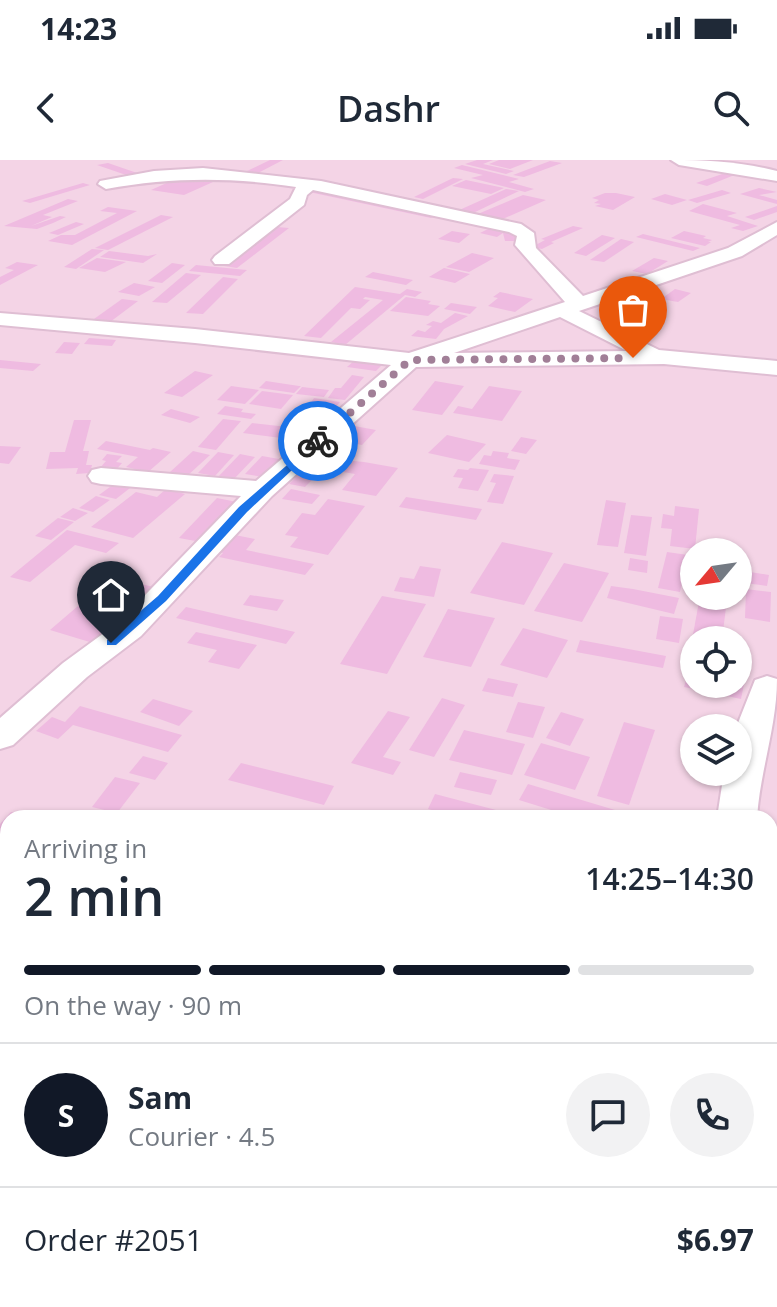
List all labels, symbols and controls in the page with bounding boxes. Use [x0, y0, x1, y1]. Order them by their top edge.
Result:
text: 14:23 [40, 8, 117, 49]
text: Dashr [337, 84, 440, 133]
icon: back [24, 86, 68, 130]
icon: search [709, 86, 753, 130]
pin [599, 276, 667, 358]
icon: bag [611, 288, 655, 332]
courier [278, 401, 358, 481]
icon: bike [296, 419, 340, 463]
north arrow [680, 538, 752, 610]
map controls [680, 538, 752, 786]
pin [77, 561, 145, 643]
icon: home [89, 573, 133, 617]
button: locate [680, 626, 752, 698]
button: layers [680, 714, 752, 786]
text: Arriving in [24, 830, 147, 866]
text: 14:25–14:30 [585, 858, 754, 899]
text: 2 min [24, 860, 164, 931]
text: On the way · 90 m [24, 987, 242, 1023]
button: chat [566, 1073, 650, 1157]
button: phone [670, 1073, 754, 1157]
text: Sam [128, 1077, 192, 1118]
text: S [58, 1095, 74, 1136]
text: Courier · 4.5 [128, 1118, 275, 1154]
text: Order #2051 [24, 1219, 203, 1260]
text: $6.97 [677, 1219, 754, 1260]

